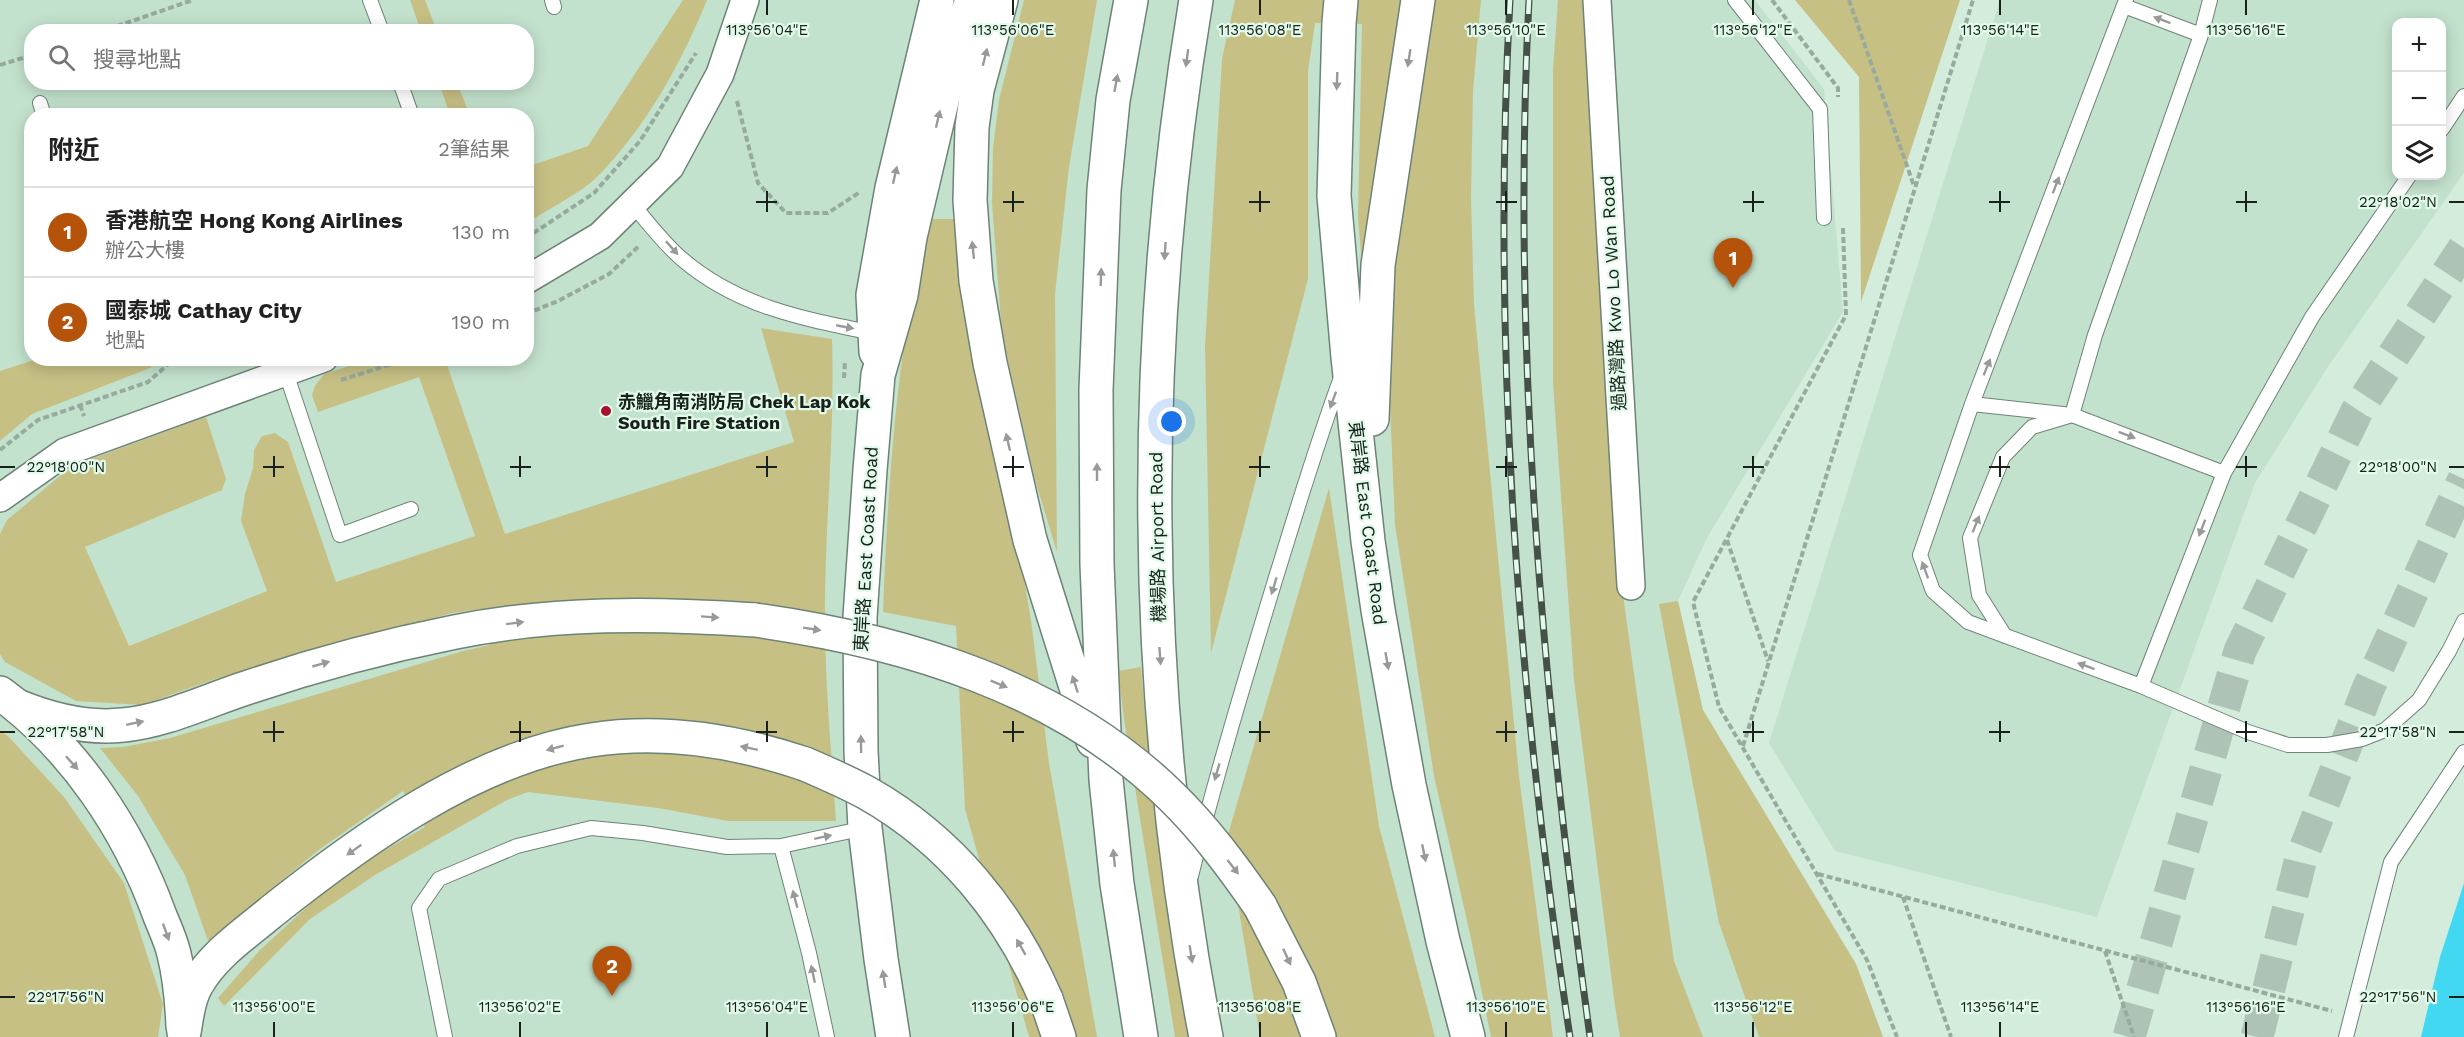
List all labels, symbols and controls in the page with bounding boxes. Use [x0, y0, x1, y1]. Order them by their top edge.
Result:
one-way arrow [2153, 15, 2171, 25]
map controls [2392, 18, 2446, 180]
button: + [2392, 18, 2446, 72]
text: 113°56'04"E [726, 21, 808, 39]
text: 113°56'06"E [972, 21, 1054, 39]
text: 113°56'08"E [1219, 21, 1301, 39]
text: 113°56'10"E [1466, 21, 1546, 39]
text: 113°56'12"E [1714, 21, 1792, 39]
text: 113°56'14"E [1961, 21, 2039, 39]
text: 113°56'16"E [2206, 21, 2286, 39]
search box [24, 24, 534, 90]
icon: search [45, 41, 78, 74]
text: 搜尋地點 [93, 47, 181, 72]
one-way arrow [981, 47, 991, 66]
one-way arrow [1182, 48, 1191, 67]
one-way arrow [1405, 48, 1414, 67]
one-way arrow [1332, 72, 1342, 91]
button: − [2392, 72, 2446, 126]
one-way arrow [1112, 73, 1121, 92]
one-way arrow [933, 110, 943, 128]
button: layers [2392, 126, 2446, 180]
text: 附近 [48, 135, 100, 165]
text: 2筆結果 [438, 137, 510, 161]
one-way arrow [891, 165, 900, 184]
street label: 過路灣路 Kwo Lo Wan Road [1596, 175, 1630, 411]
one-way arrow [2052, 176, 2062, 194]
text: 22°18'02"N [2359, 193, 2437, 211]
text: 香港航空 Hong Kong Airlines [105, 208, 403, 233]
text: 1 [63, 220, 72, 244]
text: 130 m [452, 220, 510, 244]
text: 辦公大樓 [105, 238, 185, 262]
pin: 1 [1714, 238, 1752, 288]
one-way arrow [665, 240, 679, 255]
one-way arrow [968, 240, 978, 259]
one-way arrow [1160, 242, 1170, 261]
one-way arrow [1096, 268, 1105, 287]
text: 國泰城 Cathay City [105, 298, 302, 323]
text: 2 [62, 310, 73, 334]
text: 190 m [452, 310, 510, 334]
one-way arrow [836, 323, 855, 332]
text: 地點 [105, 328, 145, 352]
one-way arrow [1983, 358, 1992, 376]
place label: 赤鱲角南消防局 Chek Lap Kok South Fire Station [618, 391, 871, 433]
one-way arrow [1327, 391, 1337, 409]
marker: 赤鱲角南消防局 Chek Lap Kok South Fire Station [599, 404, 613, 418]
your location [1157, 407, 1186, 436]
street label: 東岸路 East Coast Road [1345, 420, 1391, 626]
one-way arrow [2118, 431, 2136, 441]
one-way arrow [1003, 432, 1012, 451]
street label: 東岸路 East Coast Road [850, 446, 882, 652]
street label: 機場路 Airport Road [1145, 451, 1169, 623]
text: 22°18'00"N [27, 458, 105, 476]
text: 22°18'00"N [2359, 458, 2437, 476]
one-way arrow [1092, 463, 1102, 482]
one-way arrow [1972, 515, 1981, 533]
one-way arrow [2197, 519, 2207, 537]
one-way arrow [1920, 561, 1930, 579]
one-way arrow [1269, 577, 1278, 595]
one-way arrow [701, 613, 720, 622]
one-way arrow [506, 618, 525, 628]
one-way arrow [803, 625, 822, 634]
one-way arrow [1155, 647, 1164, 666]
one-way arrow [1383, 652, 1392, 671]
one-way arrow [312, 659, 330, 669]
one-way arrow [2077, 660, 2095, 670]
one-way arrow [1070, 675, 1079, 693]
one-way arrow [990, 679, 1008, 689]
one-way arrow [126, 718, 145, 727]
text: 22°17'58"N [27, 723, 105, 741]
text: 22°17'58"N [2359, 723, 2437, 741]
one-way arrow [856, 734, 866, 753]
one-way arrow [546, 743, 565, 753]
one-way arrow [739, 743, 758, 752]
one-way arrow [65, 755, 79, 770]
one-way arrow [1212, 763, 1221, 781]
one-way arrow [814, 832, 833, 841]
one-way arrow [1420, 843, 1429, 862]
one-way arrow [347, 844, 363, 856]
one-way arrow [1109, 848, 1119, 867]
one-way arrow [1226, 859, 1238, 874]
one-way arrow [789, 890, 799, 908]
one-way arrow [162, 923, 172, 941]
one-way arrow [1016, 938, 1026, 955]
one-way arrow [1187, 945, 1196, 964]
pin: 2 [592, 946, 632, 996]
one-way arrow [1283, 949, 1292, 966]
one-way arrow [808, 965, 818, 984]
one-way arrow [879, 970, 888, 989]
text: 22°17'56"N [27, 988, 105, 1006]
text: 22°17'56"N [2359, 988, 2437, 1006]
text: 113°56'00"E [233, 998, 315, 1016]
text: 113°56'02"E [479, 998, 561, 1016]
text: 113°56'04"E [726, 998, 808, 1016]
text: 113°56'06"E [972, 998, 1054, 1016]
text: 113°56'08"E [1219, 998, 1301, 1016]
text: 113°56'10"E [1466, 998, 1546, 1016]
text: 113°56'12"E [1714, 998, 1792, 1016]
text: 113°56'14"E [1961, 998, 2039, 1016]
text: 113°56'16"E [2206, 998, 2286, 1016]

